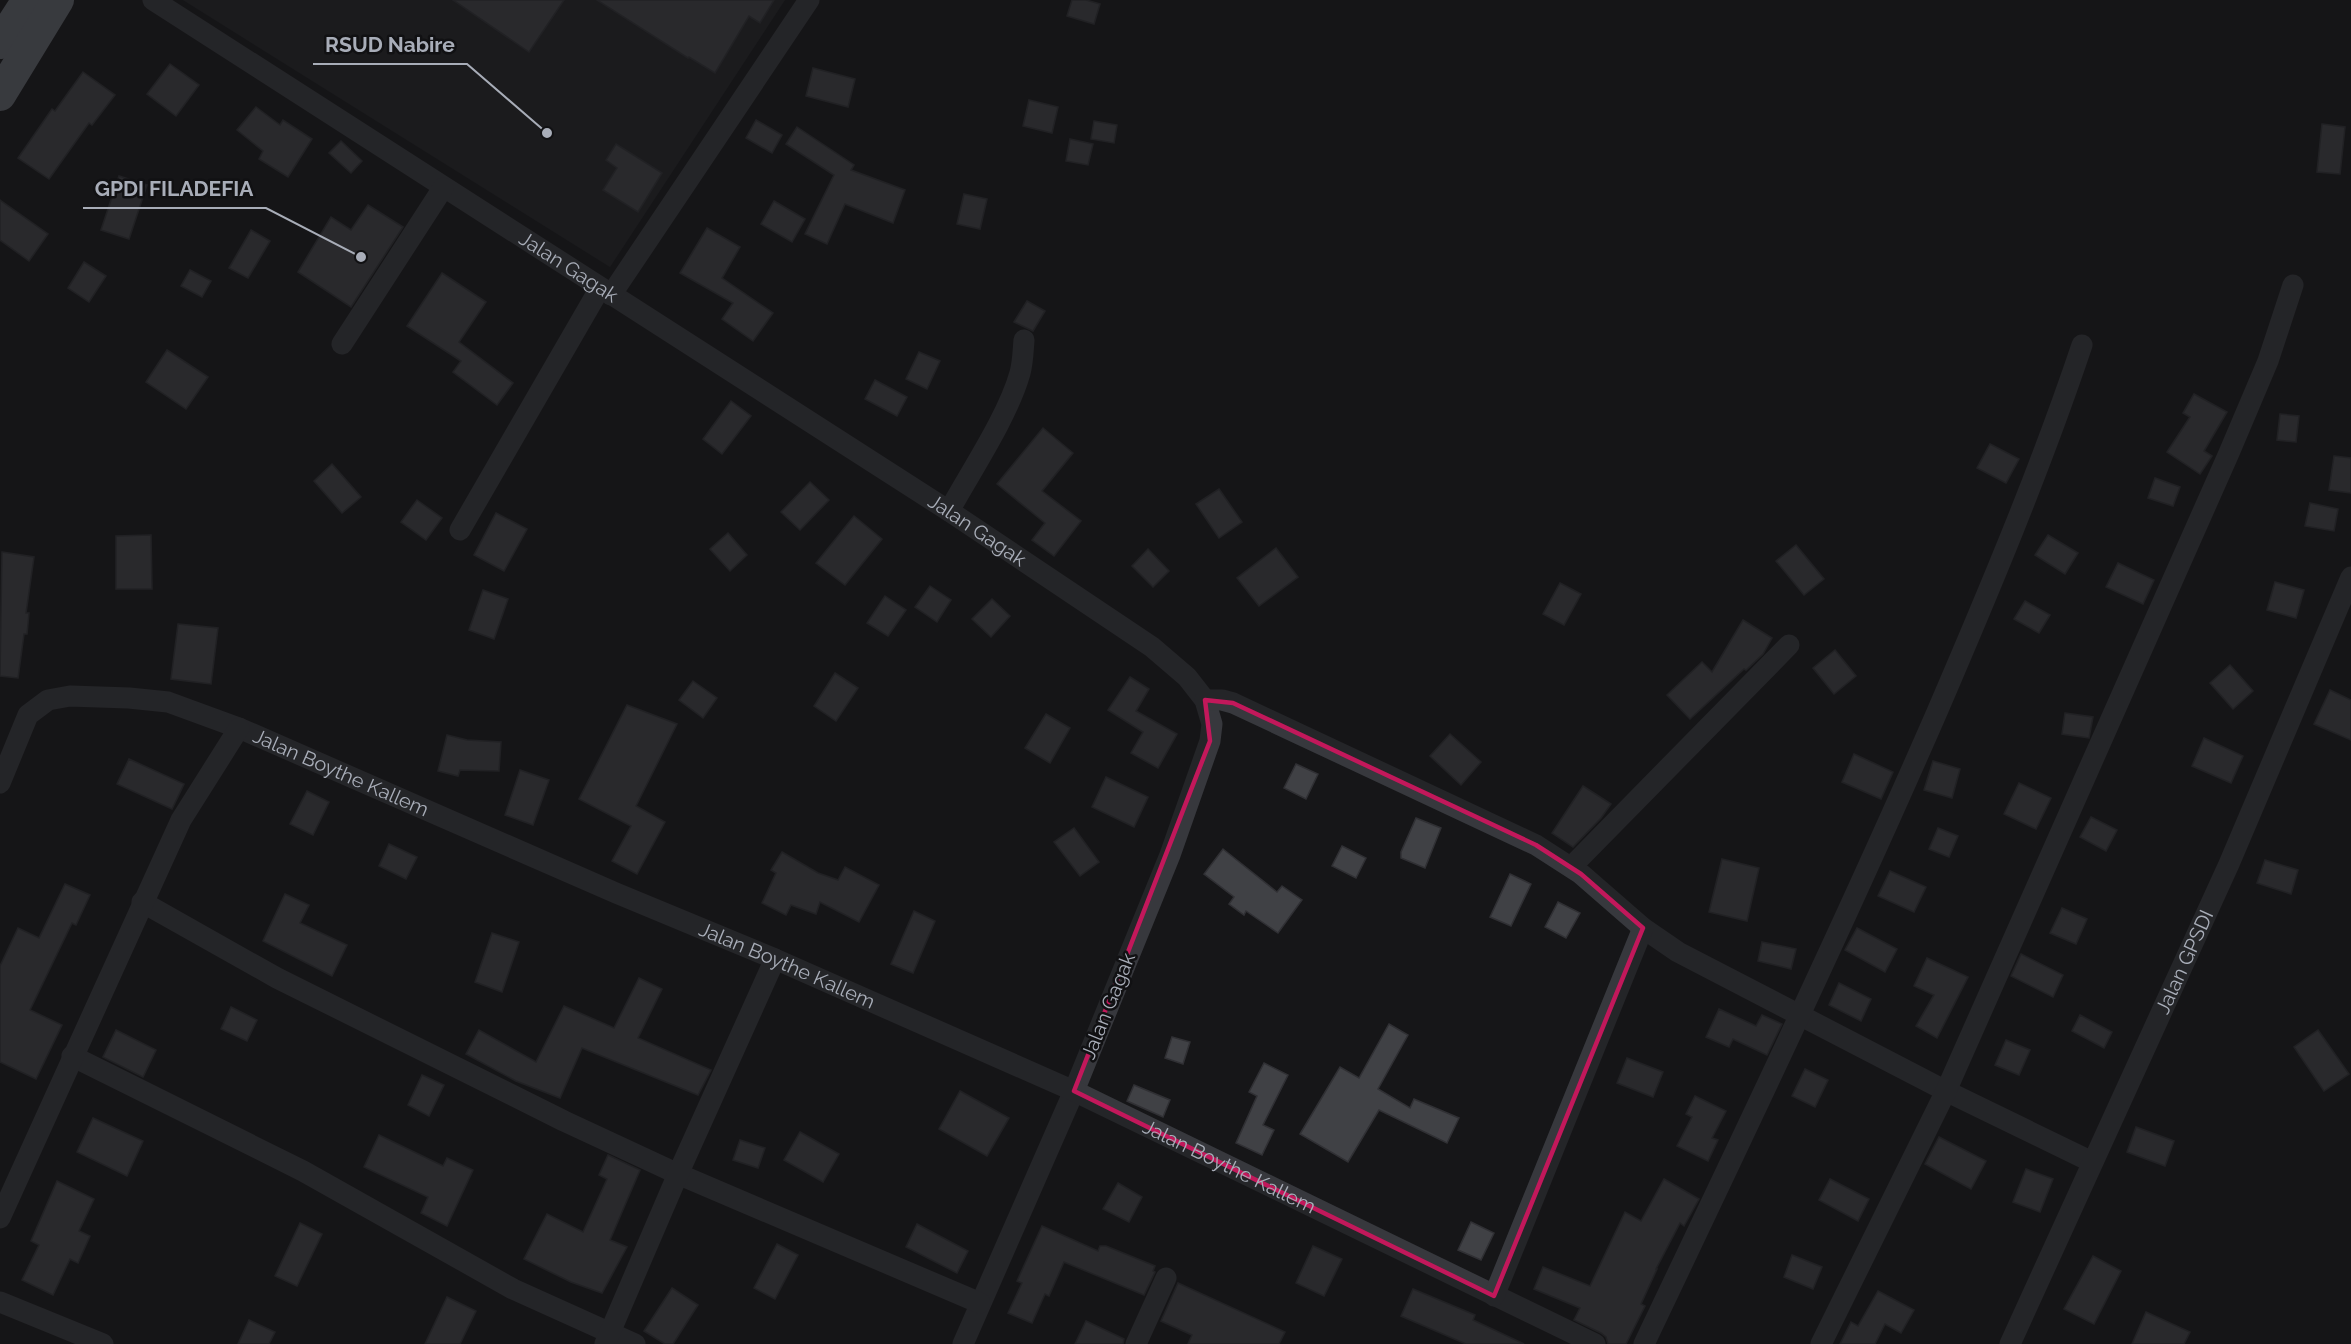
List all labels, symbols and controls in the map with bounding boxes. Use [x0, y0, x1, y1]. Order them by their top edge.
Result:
callout: RSUD Nabire [313, 25, 467, 64]
text: RSUD Nabire [325, 32, 455, 57]
callout: GPDI FILADEFIA [83, 169, 266, 208]
text: GPDI FILADEFIA [95, 176, 254, 201]
street label: Jalan Gagak [515, 226, 623, 308]
street label: Jalan Gagak [924, 489, 1031, 572]
street label: Jalan Boythe Kallem [249, 724, 432, 822]
street label: Jalan GPSDI [2150, 906, 2218, 1018]
street label: Jalan Boythe Kallem [696, 917, 879, 1014]
street label: Jalan Gagak [1076, 949, 1140, 1063]
street label: Jalan Boythe Kallem [1139, 1114, 1320, 1219]

